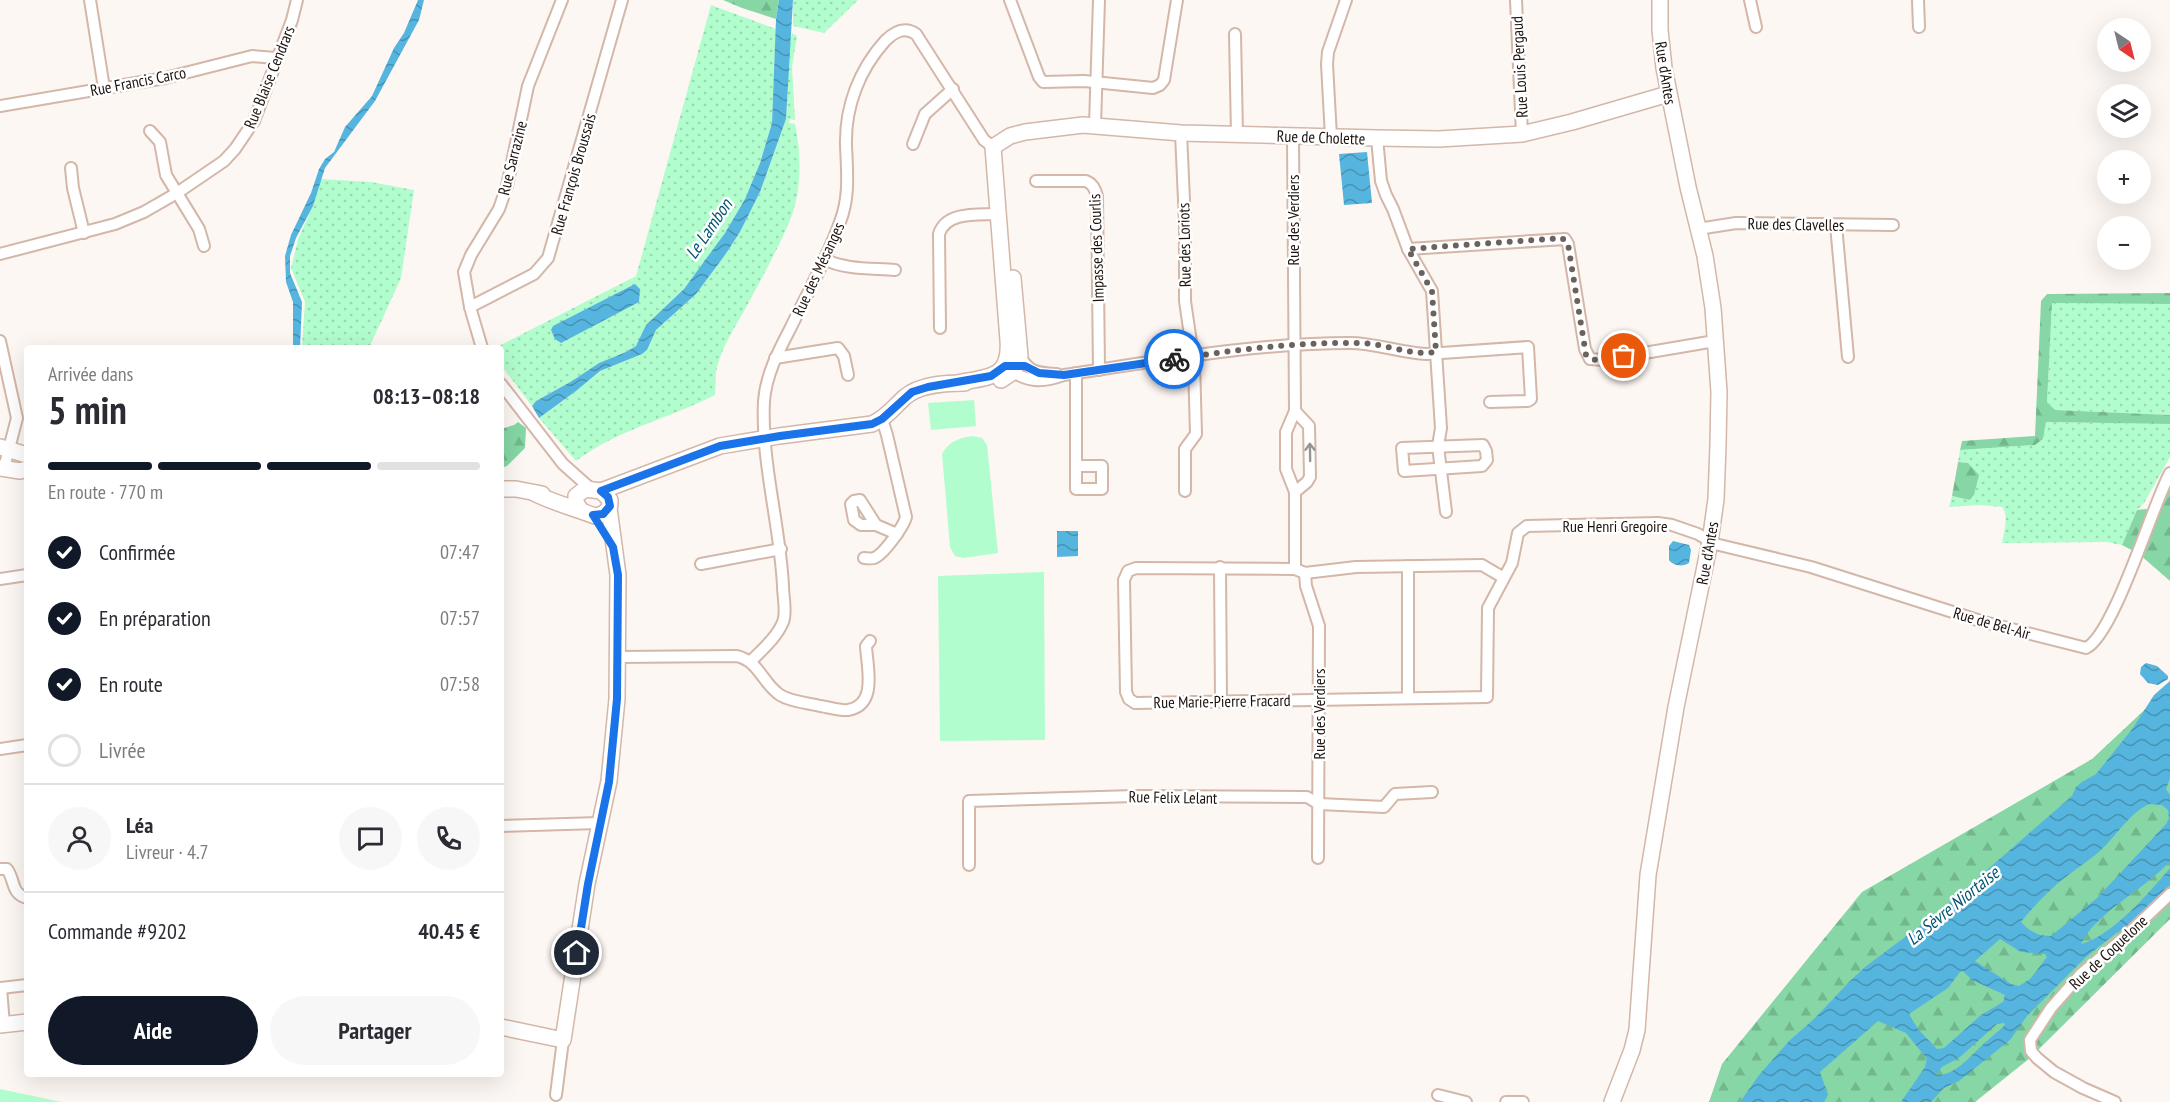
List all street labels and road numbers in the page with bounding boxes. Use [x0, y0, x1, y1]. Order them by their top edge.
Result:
street label: Rue Louis Pergaud [1506, 16, 1532, 118]
street label: Rue Blaise Cendrars [239, 23, 299, 131]
street label: Rue d'Antes [1651, 40, 1681, 106]
street label: Rue Francis Carco [88, 62, 188, 100]
street label: Rue François Broussais [546, 111, 600, 237]
street label: Rue Sarrazine [493, 119, 531, 197]
street label: Rue de Cholette [1276, 125, 1366, 149]
street label: Rue des Verdiers [1283, 175, 1303, 266]
street label: Impasse des Courlis [1084, 193, 1108, 303]
street label: Rue des Loriots [1173, 203, 1195, 287]
street label: Rue des Clavelles [1747, 213, 1845, 235]
street label: Rue des Mésanges [787, 219, 849, 319]
street label: Rue Henri Gregoire [1562, 516, 1668, 536]
street label: Rue d'Antes [1692, 520, 1722, 586]
street label: Rue de Bel-Air [1951, 602, 2034, 644]
street label: Rue des Verdiers [1309, 669, 1329, 760]
street label: Rue Marie-Pierre Fracard [1153, 690, 1291, 712]
street label: Rue Felix Lelant [1128, 786, 1218, 808]
street label: Rue de Coquelone [2065, 911, 2151, 993]

